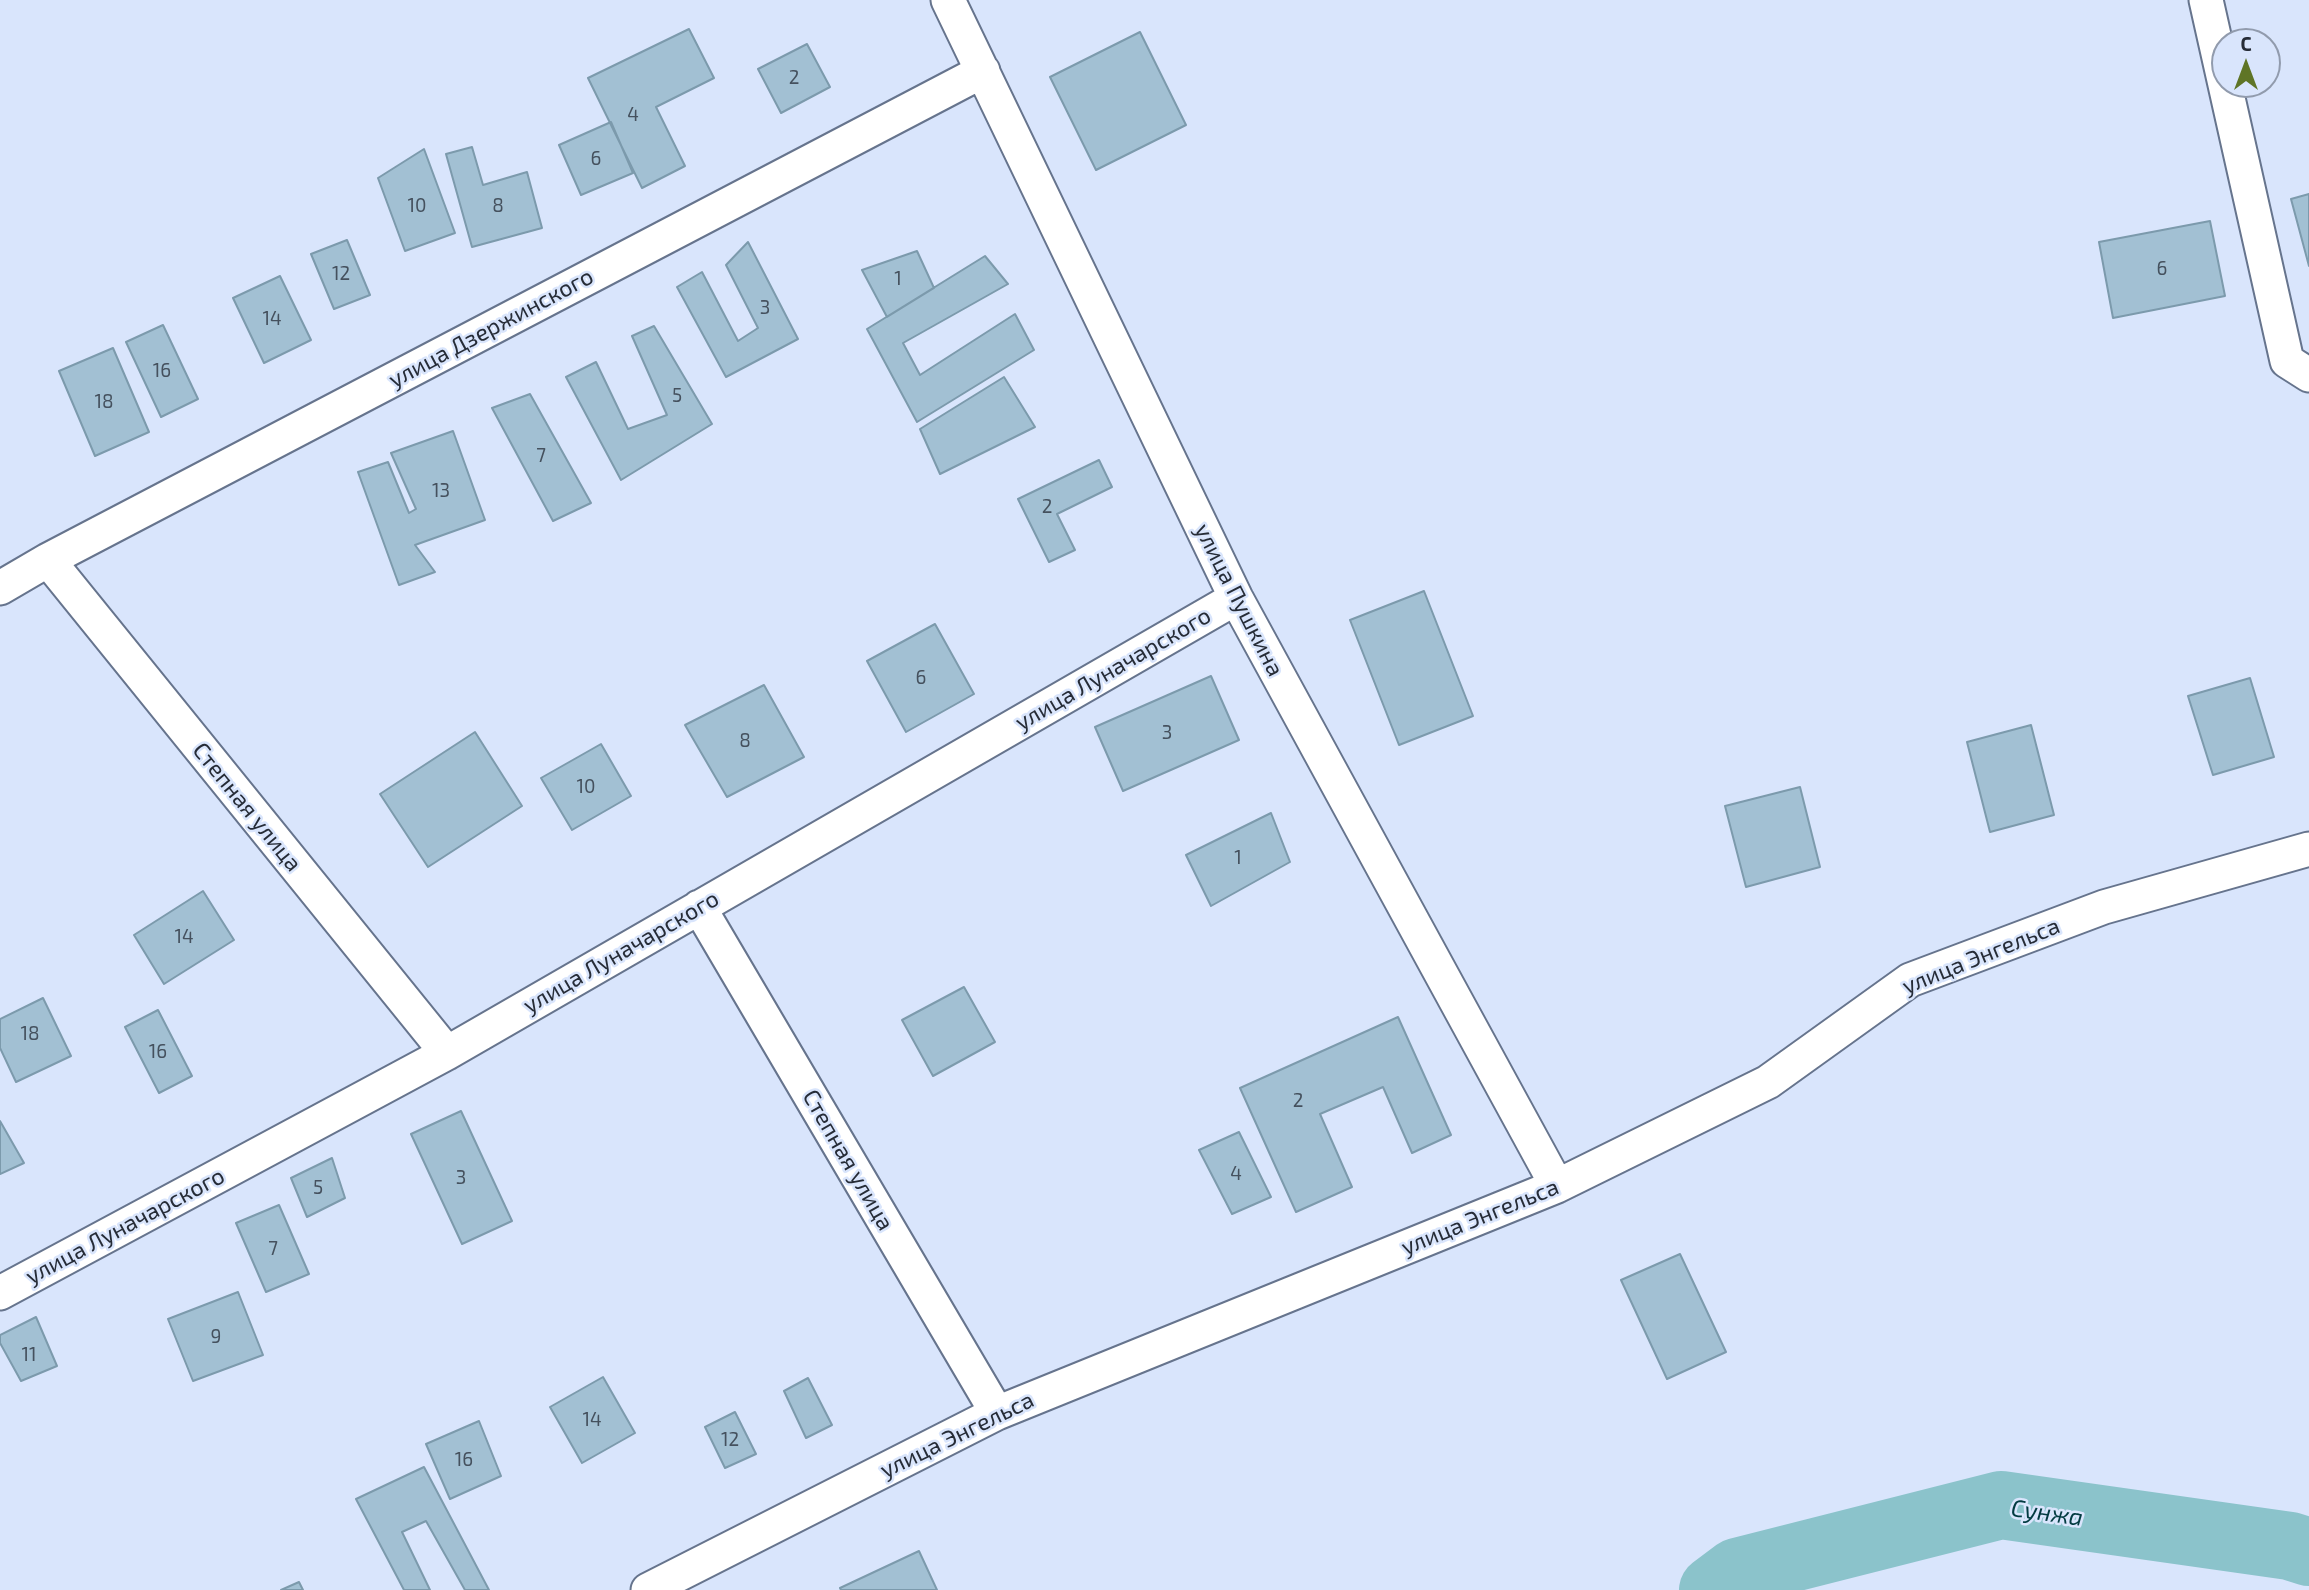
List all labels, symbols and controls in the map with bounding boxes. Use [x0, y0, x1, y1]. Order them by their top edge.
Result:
north arrow [2211, 28, 2281, 98]
text: С [2240, 32, 2252, 55]
house number: 2 [789, 67, 799, 89]
house number: 4 [627, 104, 639, 126]
house number: 6 [591, 148, 601, 170]
house number: 10 [407, 195, 427, 217]
house number: 8 [492, 195, 504, 217]
house number: 6 [2157, 258, 2167, 280]
street label: улица Дзержинского [384, 262, 598, 394]
house number: 12 [332, 263, 350, 285]
house number: 1 [894, 268, 902, 290]
house number: 3 [760, 297, 770, 319]
house number: 14 [262, 308, 282, 330]
house number: 16 [153, 360, 171, 382]
house number: 5 [672, 385, 682, 407]
house number: 18 [94, 391, 114, 413]
house number: 7 [536, 445, 546, 467]
house number: 13 [432, 480, 450, 502]
house number: 2 [1042, 496, 1052, 518]
street label: улица Пушкина [1189, 519, 1289, 681]
street label: улица Луначарского [1010, 602, 1216, 736]
house number: 6 [916, 667, 926, 689]
house number: 3 [1162, 722, 1172, 744]
house number: 8 [739, 730, 751, 752]
street label: Степная улица [187, 737, 307, 877]
house number: 10 [576, 776, 596, 798]
house number: 1 [1234, 847, 1242, 869]
street label: улица Луначарского [518, 885, 724, 1019]
street label: улица Энгельса [1898, 912, 2064, 1000]
house number: 14 [174, 926, 194, 948]
house number: 18 [20, 1023, 40, 1045]
house number: 16 [149, 1041, 167, 1063]
street label: Степная улица [797, 1085, 899, 1235]
house number: 2 [1293, 1090, 1303, 1112]
street label: улица Луначарского [21, 1162, 229, 1290]
house number: 4 [1230, 1163, 1242, 1185]
house number: 3 [456, 1167, 466, 1189]
street label: улица Энгельса [1397, 1173, 1563, 1261]
house number: 5 [313, 1177, 323, 1199]
house number: 7 [268, 1238, 278, 1260]
house number: 9 [211, 1326, 221, 1348]
house number: 11 [21, 1344, 37, 1366]
street label: улица Энгельса [876, 1386, 1038, 1484]
house number: 14 [582, 1409, 602, 1431]
house number: 12 [721, 1429, 739, 1451]
house number: 16 [455, 1449, 473, 1471]
water label: Сунжа [2009, 1494, 2085, 1532]

